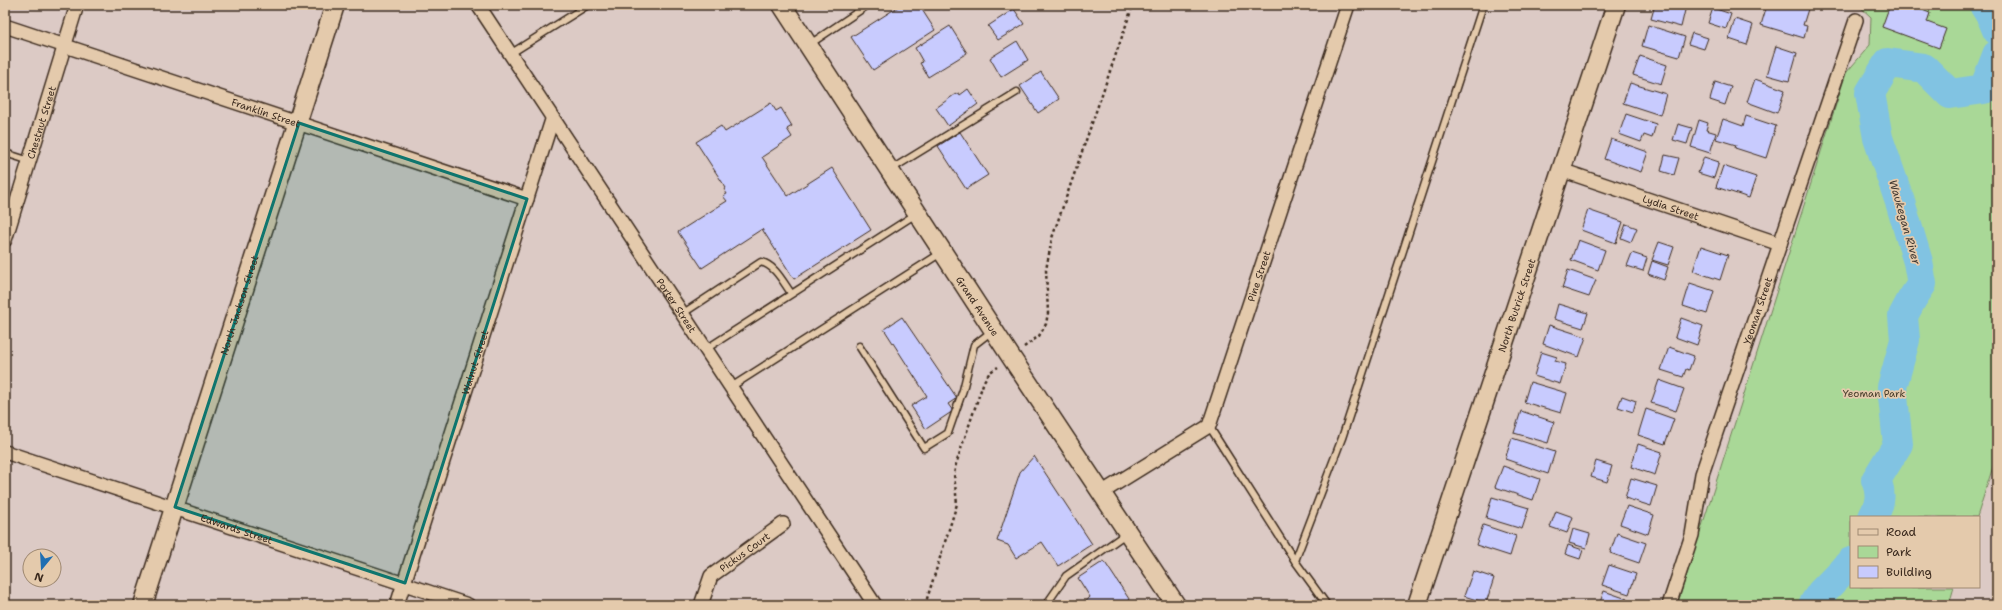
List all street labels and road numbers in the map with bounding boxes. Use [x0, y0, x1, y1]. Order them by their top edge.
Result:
street label: Chestnut Street [24, 84, 59, 161]
street label: Franklin Street [230, 96, 302, 130]
street label: Lydia Street [1641, 192, 1701, 223]
street label: Pine Street [1244, 249, 1273, 303]
street label: North Jackson Street [217, 254, 262, 357]
street label: North Butrick Street [1495, 257, 1539, 354]
street label: Grand Avenue [953, 274, 1002, 339]
street label: Yeoman Street [1740, 275, 1775, 346]
street label: Porter Street [653, 276, 699, 335]
street label: Walnut Street [459, 328, 492, 396]
street label: Edwards Street [199, 511, 274, 547]
street label: Pickus Court [717, 530, 773, 575]

